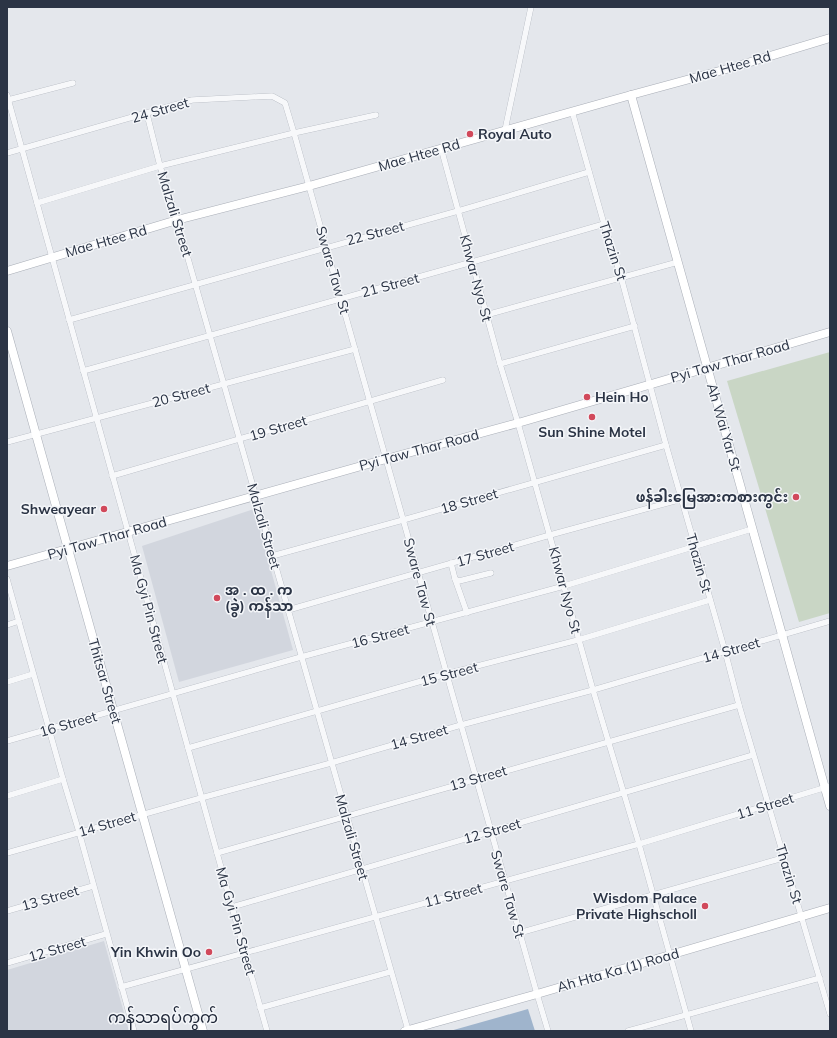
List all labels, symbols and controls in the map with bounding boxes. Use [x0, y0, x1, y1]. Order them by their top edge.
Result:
street label: Mae Htee Rd [687, 47, 773, 87]
street label: 24 Street [129, 93, 191, 127]
place label: Royal Auto [478, 125, 552, 143]
marker: Royal Auto [465, 129, 475, 139]
street label: Mae Htee Rd [376, 135, 462, 175]
street label: Malzali Street [153, 169, 197, 259]
street label: 22 Street [344, 217, 406, 249]
street label: Thazin St [595, 219, 631, 283]
street label: Mae Htee Rd [63, 221, 149, 261]
street label: Sware Taw St [312, 224, 354, 316]
street label: Khwar Nyo St [456, 233, 496, 324]
street label: 21 Street [359, 269, 421, 301]
street label: Pyi Taw Thar Road [668, 335, 792, 387]
street label: 20 Street [150, 379, 212, 411]
street label: Ah Wai Yar St [703, 381, 745, 473]
place label: Hein Ho [595, 388, 649, 406]
marker: Hein Ho [582, 392, 592, 402]
street label: 19 Street [247, 411, 309, 445]
marker: Sun Shine Motel [587, 412, 597, 422]
place label: Sun Shine Motel [538, 423, 646, 441]
street label: Pyi Taw Thar Road [357, 425, 481, 475]
street label: Malzali Street [243, 481, 285, 571]
street label: 18 Street [438, 484, 500, 518]
place label: ဖန်ခါးမြေအားကစားကွင်း [636, 487, 788, 509]
marker: ဖန်ခါးမြေအားကစားကွင်း [791, 492, 801, 502]
place label: Shweayear [21, 500, 96, 518]
marker: Shweayear [99, 504, 109, 514]
street label: Pyi Taw Thar Road [45, 512, 169, 564]
street label: Thazin St [682, 531, 716, 595]
street label: Sware Taw St [400, 536, 440, 628]
street label: 17 Street [454, 537, 516, 571]
street label: Khwar Nyo St [545, 545, 585, 636]
street label: Ma Gyi Pin Street [126, 553, 172, 665]
place label: အ . ထ . က (ခွဲ) ကန်သာ [225, 581, 294, 618]
marker: အ . ထ . က (ခွဲ) ကန်သာ [212, 593, 222, 603]
street label: 16 Street [349, 620, 411, 652]
street label: 14 Street [700, 633, 762, 667]
street label: Thitsar Street [84, 636, 126, 726]
street label: 15 Street [418, 658, 480, 690]
street label: 16 Street [37, 707, 99, 741]
street label: 14 Street [388, 720, 450, 754]
street label: 13 Street [447, 761, 509, 795]
street label: 11 Street [734, 789, 796, 823]
street label: Malzali Street [331, 792, 373, 882]
street label: 14 Street [76, 807, 138, 841]
street label: 12 Street [461, 814, 523, 848]
street label: Thazin St [771, 842, 807, 906]
street label: Sware Taw St [487, 848, 529, 940]
street label: Ma Gyi Pin Street [212, 865, 260, 977]
street label: 11 Street [422, 879, 484, 911]
street label: 13 Street [19, 881, 81, 915]
place label: Wisdom Palace Private Highscholl [576, 889, 697, 923]
marker: Wisdom Palace Private Highscholl [700, 901, 710, 911]
street label: 12 Street [26, 932, 88, 966]
place label: Yin Khwin Oo [110, 943, 201, 961]
street label: Ah Hta Ka (1) Road [555, 944, 681, 996]
marker: Yin Khwin Oo [204, 947, 214, 957]
district label: ကန်သာရပ်ကွက် [108, 1006, 218, 1031]

